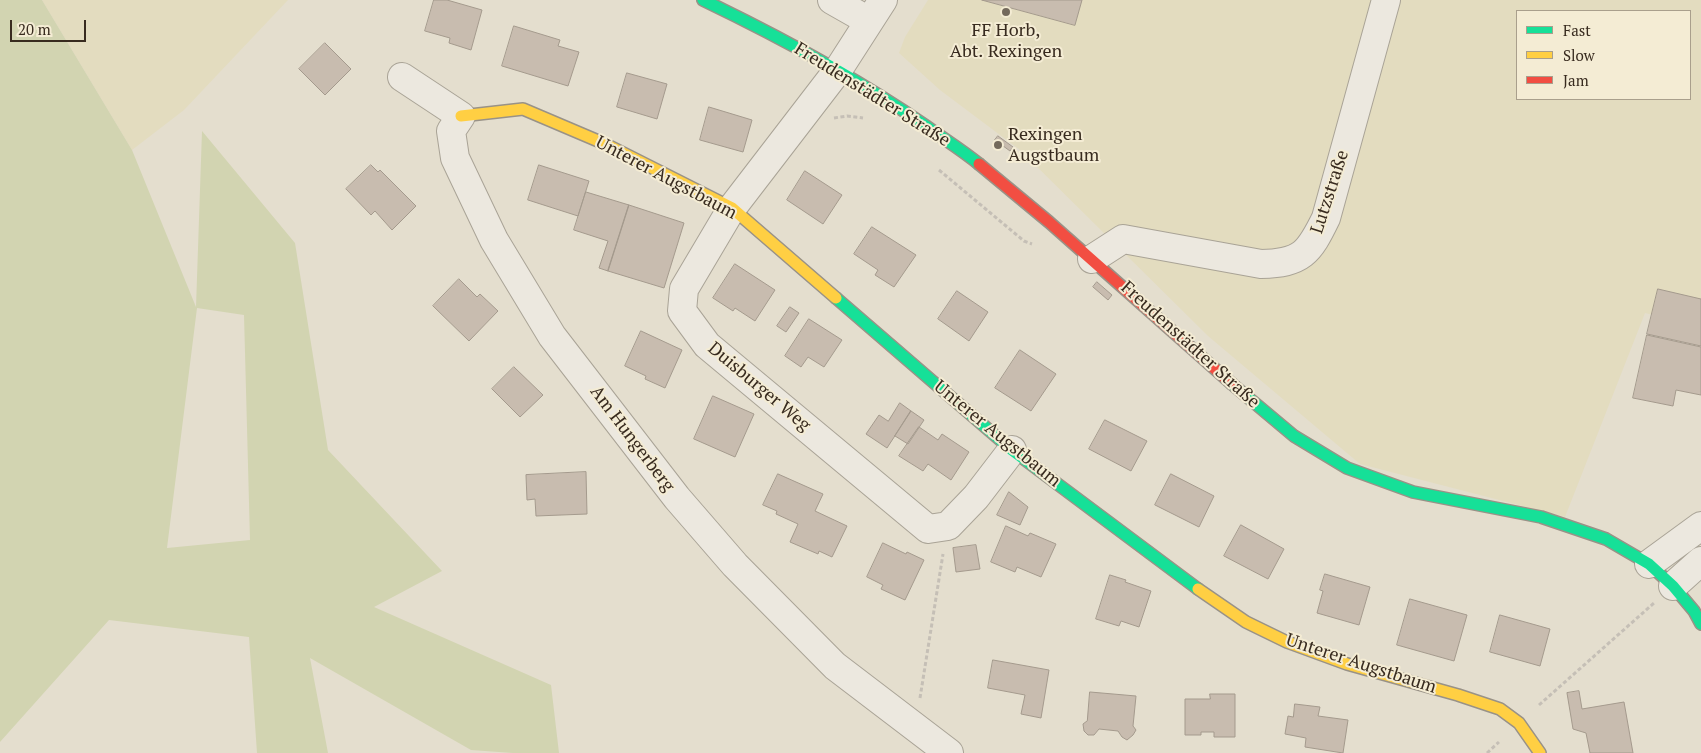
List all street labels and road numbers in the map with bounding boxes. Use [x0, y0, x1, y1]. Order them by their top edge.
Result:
street label: Freudenstädter Straße [790, 38, 954, 152]
street label: Unterer Augstbaum [592, 132, 740, 224]
street label: Lutzstraße [1306, 147, 1354, 237]
street label: Freudenstädter Straße [1116, 277, 1264, 413]
street label: Duisburger Weg [703, 338, 815, 436]
street label: Unterer Augstbaum [929, 376, 1065, 492]
street label: Am Hungerberg [585, 382, 679, 496]
street label: Unterer Augstbaum [1283, 629, 1439, 699]

